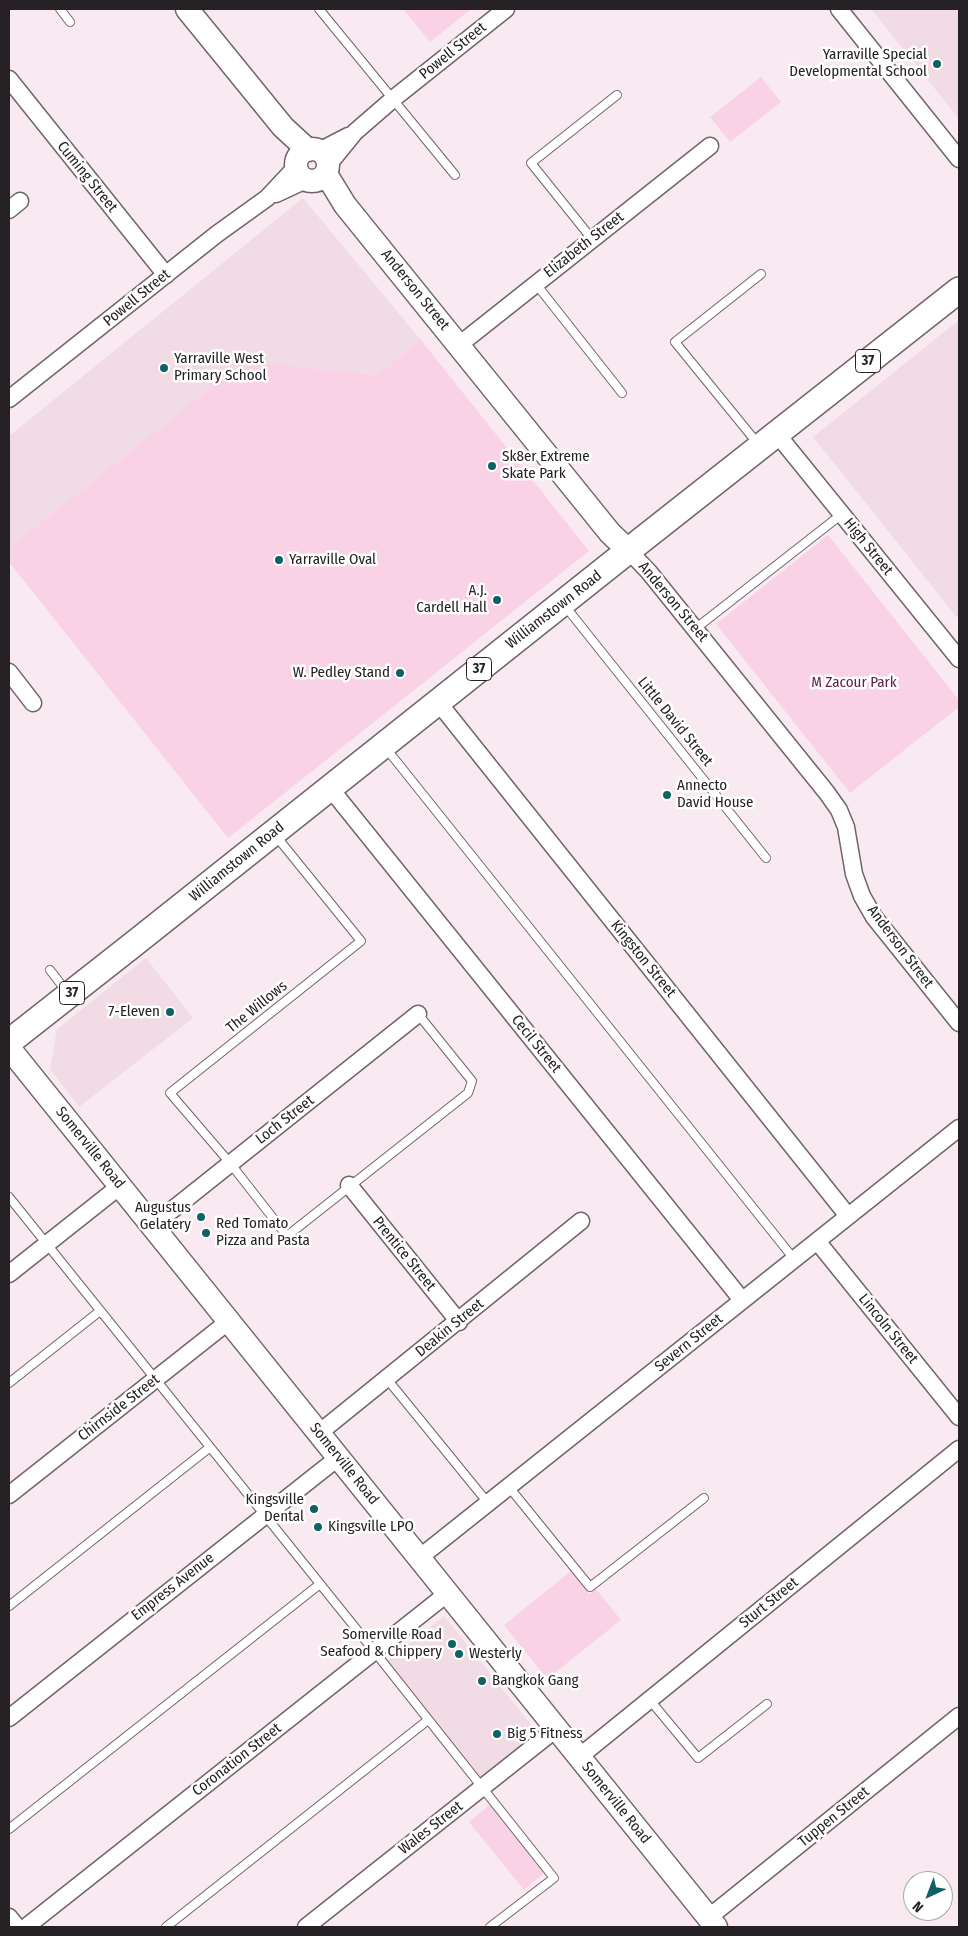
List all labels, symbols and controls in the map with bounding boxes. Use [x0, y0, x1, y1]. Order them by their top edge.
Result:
street label: Powell Street [416, 19, 490, 83]
place label: Yarraville Special Developmental School [789, 46, 927, 81]
marker: Yarraville Special Developmental School [931, 58, 943, 70]
street label: Cuming Street [53, 138, 121, 216]
street label: Elizabeth Street [540, 208, 628, 282]
street label: Anderson Street [377, 246, 453, 334]
street label: Powell Street [100, 266, 174, 330]
place label: Yarraville West Primary School [174, 350, 266, 385]
road number: 37 [856, 350, 880, 372]
marker: Yarraville West Primary School [158, 362, 170, 374]
place label: Sk8er Extreme Skate Park [502, 448, 590, 483]
marker: Sk8er Extreme Skate Park [486, 460, 498, 472]
street label: High Street [840, 515, 896, 579]
place label: Yarraville Oval [289, 551, 376, 569]
marker: Yarraville Oval [273, 554, 285, 566]
street label: Anderson Street [634, 558, 712, 646]
street label: Williamstown Road [502, 567, 606, 653]
place label: A.J. Cardell Hall [416, 582, 487, 617]
marker: A.J. Cardell Hall [491, 594, 503, 606]
road number: 37 [466, 658, 492, 681]
place label: W. Pedley Stand [293, 664, 390, 682]
marker: W. Pedley Stand [394, 667, 406, 679]
street label: Little David Street [634, 674, 716, 770]
park label: M Zacour Park [811, 674, 897, 692]
place label: Annecto David House [677, 777, 753, 812]
marker: Annecto David House [661, 789, 673, 801]
street label: Williamstown Road [186, 818, 288, 906]
street label: Anderson Street [863, 902, 937, 992]
street label: Kingston Street [606, 917, 680, 1001]
street label: The Willows [223, 977, 291, 1037]
road number: 37 [60, 981, 84, 1004]
place label: 7-Eleven [108, 1003, 160, 1021]
marker: 7-Eleven [164, 1006, 176, 1018]
street label: Cecil Street [507, 1011, 565, 1077]
street label: Loch Street [252, 1092, 318, 1148]
street label: Somerville Road [52, 1104, 128, 1192]
place label: Augustus Gelatery [135, 1199, 191, 1234]
marker: Augustus Gelatery [195, 1211, 207, 1223]
street label: Prentice Street [369, 1213, 439, 1295]
place label: Red Tomato Pizza and Pasta [216, 1215, 310, 1250]
marker: Red Tomato Pizza and Pasta [200, 1227, 212, 1239]
street label: Lincoln Street [854, 1290, 922, 1368]
street label: Deakin Street [412, 1295, 488, 1361]
street label: Severn Street [651, 1310, 727, 1376]
street label: Chirnside Street [75, 1371, 163, 1445]
street label: Somerville Road [306, 1420, 382, 1508]
place label: Kingsville Dental [246, 1491, 304, 1526]
marker: Kingsville Dental [308, 1503, 320, 1515]
place label: Kingsville LPO [328, 1518, 414, 1536]
marker: Kingsville LPO [312, 1521, 324, 1533]
street label: Empress Avenue [128, 1549, 218, 1625]
street label: Sturt Street [736, 1574, 802, 1632]
place label: Somerville Road Seafood & Chippery [320, 1626, 442, 1661]
marker: Somerville Road Seafood & Chippery [446, 1638, 458, 1650]
place label: Westerly [469, 1645, 522, 1663]
marker: Westerly [453, 1648, 465, 1660]
place label: Bangkok Gang [492, 1672, 579, 1690]
marker: Bangkok Gang [476, 1675, 488, 1687]
street label: Coronation Street [189, 1720, 285, 1800]
place label: Big 5 Fitness [507, 1725, 583, 1743]
marker: Big 5 Fitness [491, 1728, 503, 1740]
street label: Somerville Road [578, 1759, 654, 1847]
street label: Tuppen Street [795, 1783, 873, 1851]
street label: Wales Street [395, 1797, 467, 1859]
north arrow [903, 1871, 953, 1921]
text: N [909, 1898, 927, 1916]

